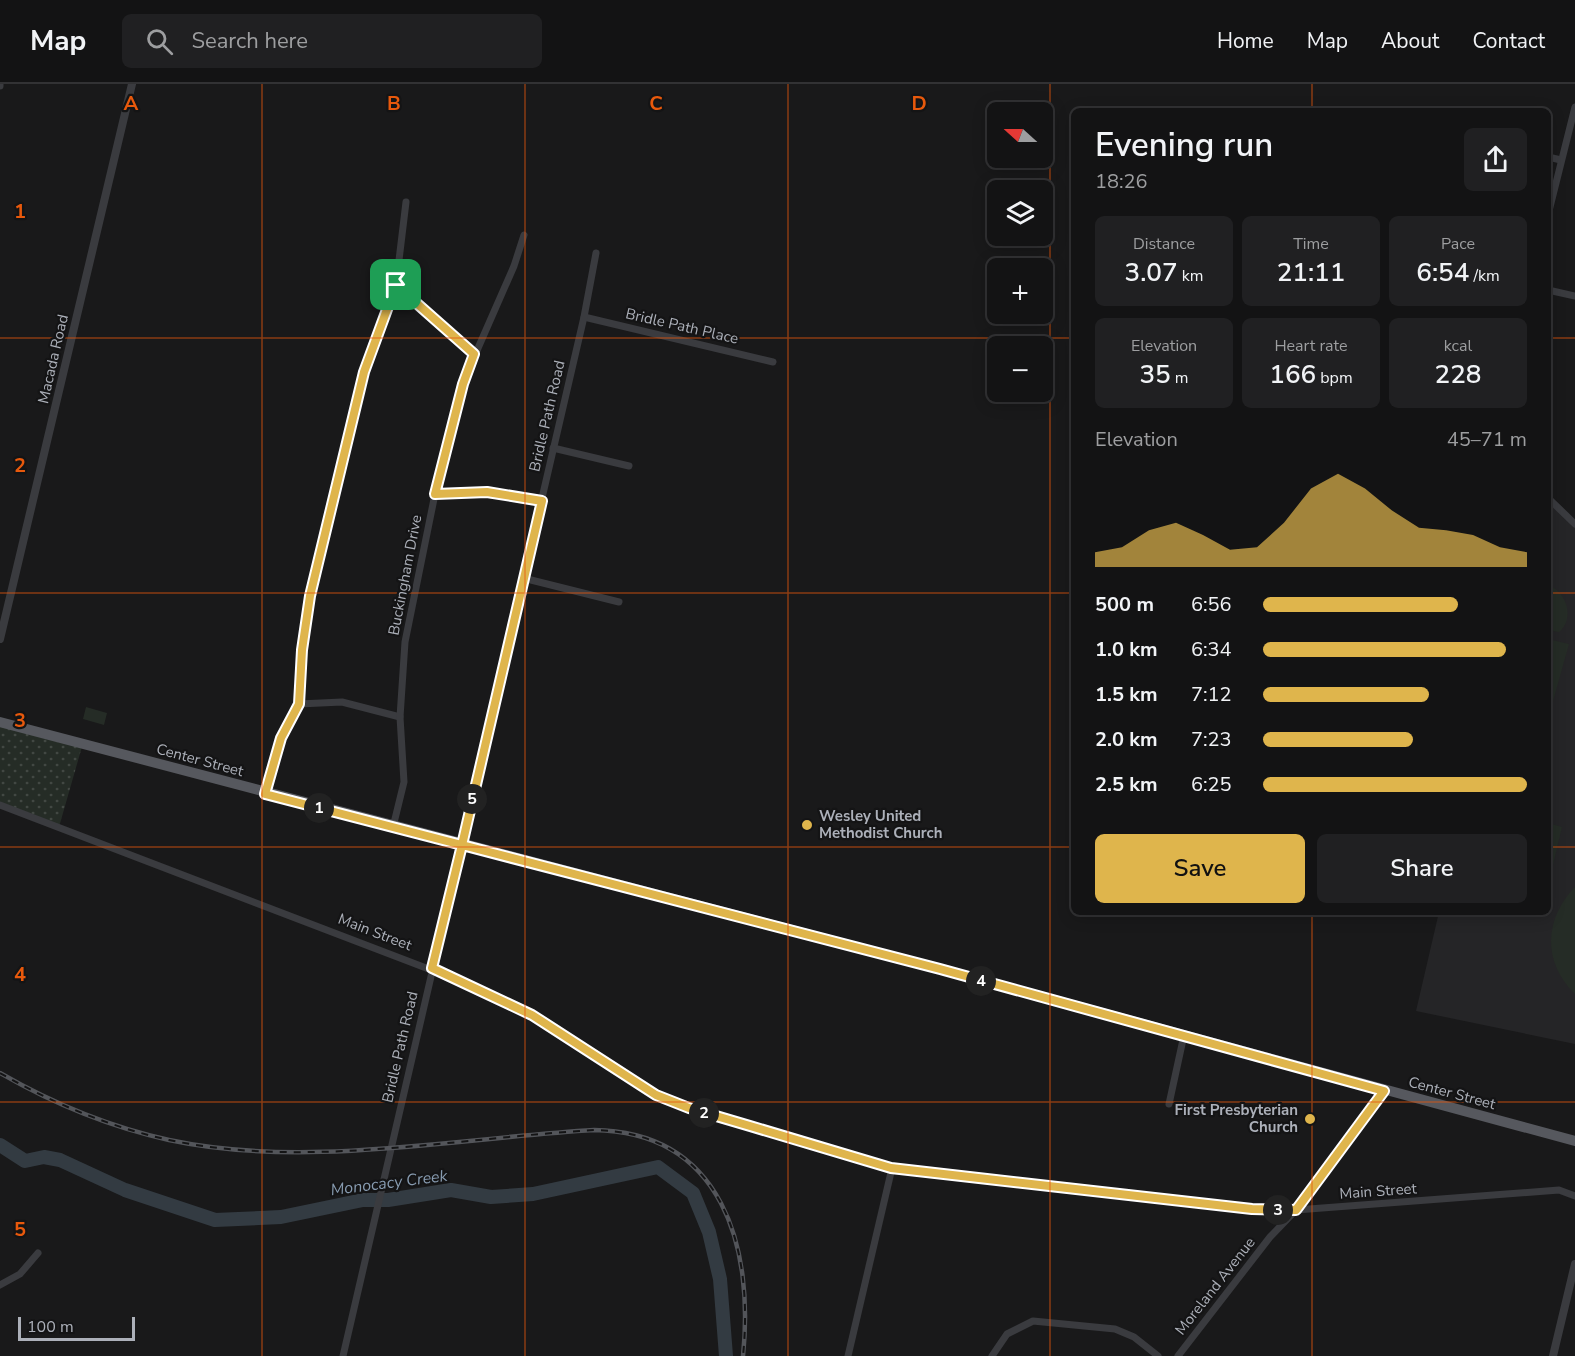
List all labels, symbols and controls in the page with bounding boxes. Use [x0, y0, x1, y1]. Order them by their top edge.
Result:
search box [122, 14, 542, 68]
text: Map [30, 22, 86, 60]
icon: search [143, 25, 176, 58]
text: Search here [191, 26, 308, 56]
text: Home [1217, 27, 1274, 55]
text: Map [1307, 27, 1348, 55]
text: About [1381, 27, 1439, 55]
text: Contact [1472, 27, 1545, 55]
text: A [124, 90, 139, 117]
text: B [387, 90, 401, 117]
text: C [649, 90, 663, 117]
text: D [911, 90, 927, 117]
north arrow [987, 102, 1053, 168]
map controls [987, 102, 1053, 402]
text: Evening run [1095, 123, 1273, 168]
button: share [1464, 128, 1527, 191]
text: 18:26 [1095, 168, 1148, 195]
button: layers [987, 180, 1053, 246]
text: 1 [14, 198, 26, 225]
text: Distance [1133, 233, 1195, 255]
text: Time [1293, 233, 1329, 255]
text: Pace [1441, 233, 1475, 255]
text: 3.07 [1125, 255, 1178, 290]
text: 21:11 [1277, 255, 1345, 290]
text: 6:54 [1416, 255, 1469, 290]
button: + [987, 258, 1053, 324]
pin [370, 259, 421, 310]
text: km [1178, 265, 1203, 287]
text: /km [1469, 265, 1500, 287]
icon: arrive [379, 268, 412, 301]
street label: Bridle Path Place [624, 303, 740, 349]
street label: Macada Road [33, 312, 73, 406]
text: Elevation [1131, 335, 1197, 357]
text: Heart rate [1274, 335, 1348, 357]
text: kcal [1444, 335, 1472, 357]
button: − [987, 336, 1053, 402]
text: 35 [1139, 357, 1171, 392]
text: 166 [1269, 357, 1316, 392]
text: 228 [1435, 357, 1481, 392]
street label: Bridle Path Road [524, 358, 570, 474]
text: m [1171, 367, 1189, 389]
text: bpm [1316, 367, 1353, 389]
text: Elevation [1095, 426, 1178, 453]
text: 45–71 m [1447, 426, 1527, 453]
text: 2 [14, 452, 26, 479]
street label: Buckingham Drive [383, 513, 427, 637]
text: 500 m [1095, 591, 1154, 618]
text: 6:56 [1191, 591, 1232, 618]
text: 1.0 km [1095, 636, 1158, 663]
text: 6:34 [1191, 636, 1232, 663]
text: 1.5 km [1095, 681, 1158, 708]
text: 7:12 [1191, 681, 1232, 708]
text: 3 [14, 707, 26, 734]
text: 2.0 km [1095, 726, 1158, 753]
text: 7:23 [1191, 726, 1232, 753]
street label: Center Street [154, 739, 246, 781]
text: 2.5 km [1095, 771, 1158, 798]
text: 6:25 [1191, 771, 1232, 798]
pin: 5 [457, 784, 487, 814]
text: 5 [467, 788, 477, 810]
pin: 1 [304, 793, 334, 823]
text: 1 [314, 797, 324, 819]
place label: Wesley United Methodist Church [819, 806, 942, 843]
marker: Wesley United Methodist Church [800, 818, 814, 832]
button: Save [1095, 834, 1305, 903]
button: Share [1317, 834, 1527, 903]
street label: Main Street [335, 909, 415, 956]
text: 4 [14, 961, 26, 988]
pin: 4 [966, 966, 996, 996]
text: 4 [976, 970, 986, 992]
street label: Bridle Path Road [377, 989, 423, 1105]
street label: Center Street [1406, 1072, 1498, 1114]
pin: 2 [689, 1098, 719, 1128]
place label: First Presbyterian Church [1175, 1100, 1298, 1137]
text: 2 [699, 1102, 709, 1124]
marker: First Presbyterian Church [1303, 1112, 1317, 1126]
water label: Monocacy Creek [329, 1165, 450, 1201]
street label: Main Street [1339, 1178, 1418, 1204]
pin: 3 [1263, 1195, 1293, 1225]
text: 3 [1273, 1199, 1283, 1221]
text: 5 [14, 1216, 26, 1243]
street label: Moreland Avenue [1170, 1233, 1260, 1339]
scale bar [18, 1314, 135, 1342]
text: 100 m [27, 1316, 74, 1338]

